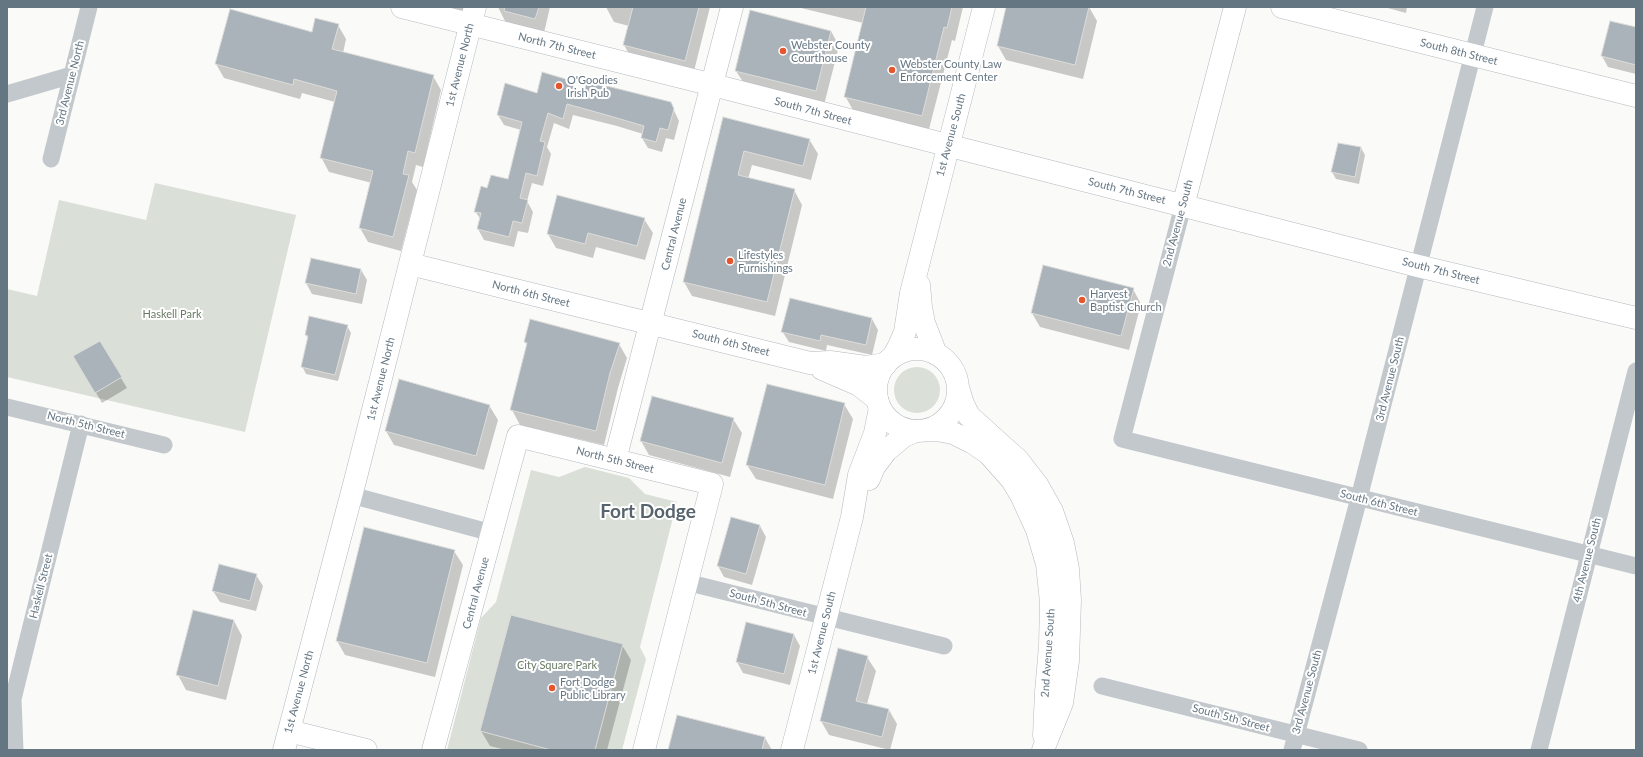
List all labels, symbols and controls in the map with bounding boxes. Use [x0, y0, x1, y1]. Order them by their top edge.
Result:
street label: 1st Avenue North [443, 22, 477, 108]
street label: North 7th Street [517, 30, 597, 62]
street label: South 8th Street [1419, 36, 1499, 68]
place label: Webster County Courthouse [791, 38, 870, 64]
street label: 3rd Avenue North [53, 39, 87, 127]
marker: Webster County Courthouse [778, 46, 788, 56]
place label: Webster County Law Enforcement Center [900, 57, 1002, 83]
marker: Webster County Law Enforcement Center [887, 65, 897, 75]
place label: O'Goodies Irish Pub [567, 73, 618, 99]
marker: O'Goodies Irish Pub [554, 81, 564, 91]
street label: 1st Avenue South [934, 92, 968, 178]
street label: South 7th Street [773, 94, 853, 128]
street label: South 7th Street [1087, 175, 1167, 207]
street label: 2nd Avenue South [1160, 178, 1196, 268]
street label: Central Avenue [659, 196, 689, 272]
place label: Lifestyles Furnishings [738, 248, 793, 274]
street label: South 7th Street [1401, 255, 1481, 287]
marker: Lifestyles Furnishings [725, 256, 735, 266]
street label: North 6th Street [491, 278, 571, 310]
place label: Harvest Baptist Church [1090, 287, 1162, 313]
marker: Harvest Baptist Church [1077, 295, 1087, 305]
park label: Haskell Park [142, 307, 202, 321]
street label: South 6th Street [691, 327, 771, 359]
street label: 3rd Avenue South [1373, 335, 1407, 423]
street label: 1st Avenue North [364, 336, 398, 422]
street label: North 5th Street [46, 409, 126, 441]
street label: North 5th Street [575, 444, 655, 476]
street label: South 6th Street [1339, 487, 1419, 519]
district label: Fort Dodge [600, 501, 696, 523]
street label: 4th Avenue South [1570, 516, 1604, 604]
street label: Haskell Street [27, 552, 55, 620]
street label: Central Avenue [460, 555, 492, 631]
street label: South 5th Street [728, 586, 808, 620]
street label: 1st Avenue South [805, 590, 839, 676]
street label: 2nd Avenue South [1038, 608, 1058, 698]
street label: 3rd Avenue South [1289, 648, 1325, 736]
street label: 1st Avenue North [282, 649, 316, 735]
park label: City Square Park [517, 658, 597, 672]
place label: Fort Dodge Public Library [560, 675, 626, 701]
marker: Fort Dodge Public Library [547, 683, 557, 693]
street label: South 5th Street [1191, 701, 1271, 735]

